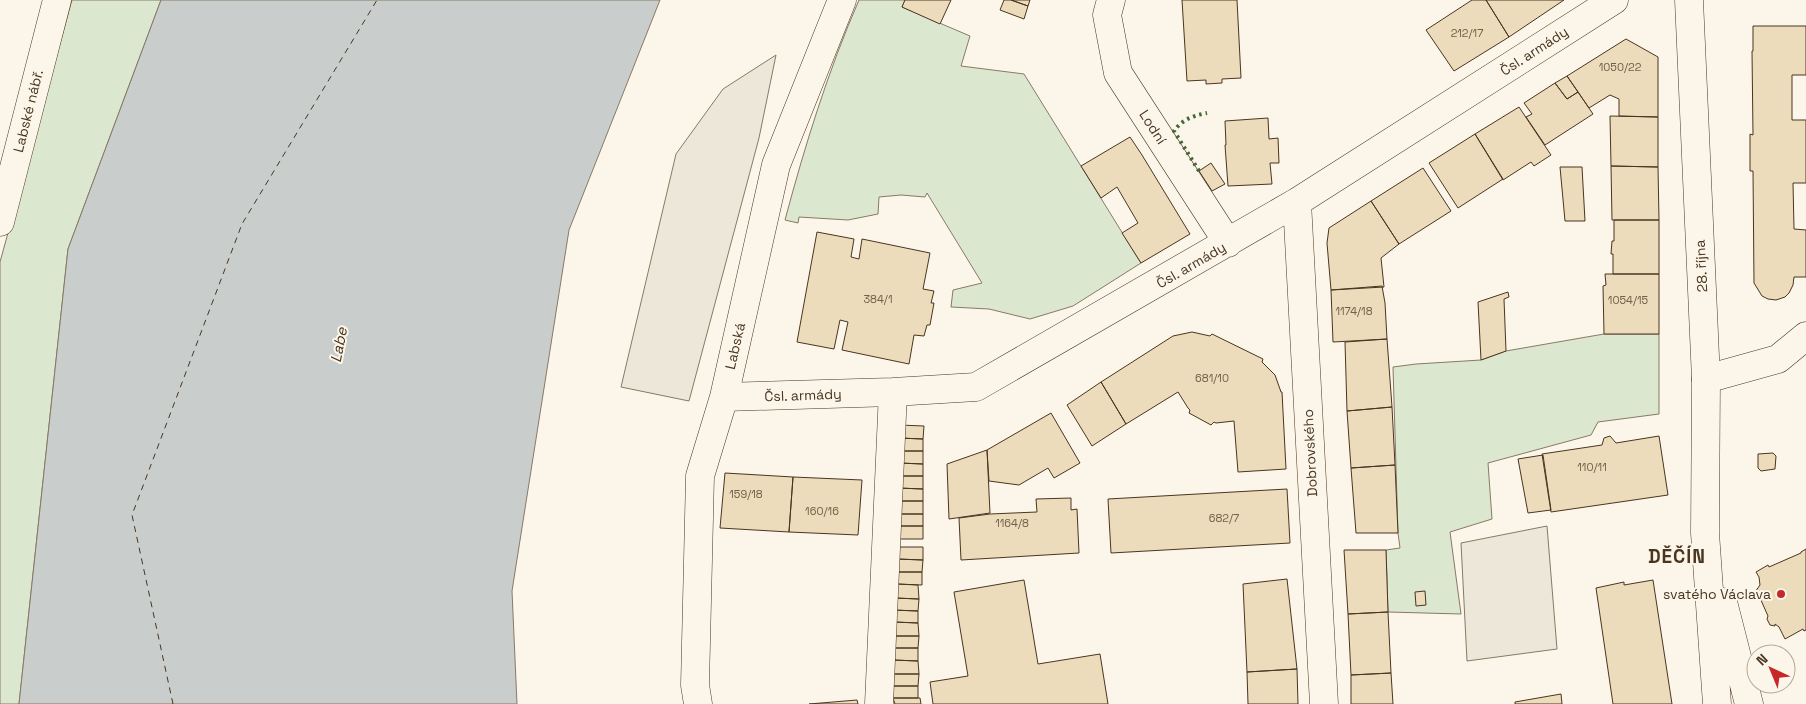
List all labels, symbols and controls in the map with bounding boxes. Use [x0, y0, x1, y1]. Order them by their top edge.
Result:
street label: Čsl. armády [1497, 22, 1571, 80]
house number: 212/17 [1451, 26, 1483, 40]
house number: 1050/22 [1599, 60, 1642, 74]
street label: Labské nábř. [9, 68, 47, 154]
street label: Lodní [1135, 106, 1171, 148]
street label: Čsl. armády [1153, 238, 1229, 292]
street label: 28. října [1691, 239, 1711, 293]
house number: 384/1 [863, 292, 893, 306]
house number: 1054/15 [1608, 293, 1649, 307]
house number: 1174/18 [1335, 304, 1373, 318]
street label: Labská [721, 321, 749, 371]
water label: Labe [326, 325, 351, 364]
house number: 681/10 [1195, 371, 1229, 385]
street label: Čsl. armády [764, 385, 842, 405]
street label: Dobrovského [1299, 409, 1321, 497]
house number: 110/11 [1577, 460, 1607, 474]
house number: 159/18 [729, 487, 763, 501]
house number: 160/16 [805, 504, 839, 518]
house number: 682/7 [1209, 511, 1239, 525]
house number: 1164/8 [995, 516, 1029, 530]
district label: DĚČÍN [1648, 544, 1706, 569]
place label: svatého Václava [1663, 585, 1771, 603]
marker: svatého Václava [1775, 588, 1787, 600]
north arrow [1746, 644, 1796, 694]
text: N [1752, 650, 1772, 669]

